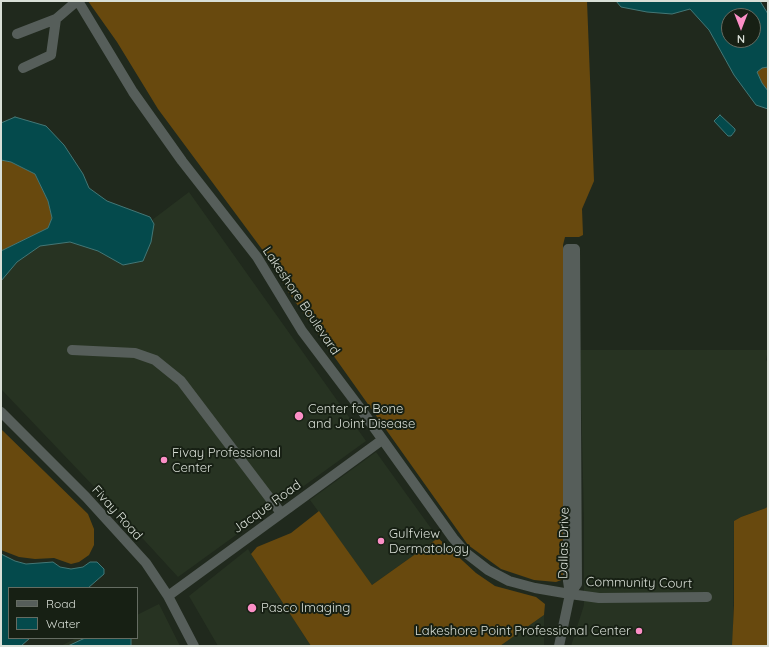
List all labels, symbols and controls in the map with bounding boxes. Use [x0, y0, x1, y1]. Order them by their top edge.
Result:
north arrow [721, 8, 761, 48]
text: N [737, 32, 745, 46]
street label: Lakeshore Boulevard [259, 244, 343, 358]
place label: Center for Bone and Joint Disease [308, 401, 415, 432]
marker: Center for Bone and Joint Disease [293, 410, 305, 422]
place label: Fivay Professional Center [172, 445, 281, 476]
marker: Fivay Professional Center [159, 455, 169, 465]
street label: Jacque Road [230, 477, 304, 537]
street label: Fivay Road [88, 482, 146, 544]
street label: Dallas Drive [556, 507, 572, 579]
place label: Gulfview Dermatology [389, 526, 469, 557]
marker: Gulfview Dermatology [376, 536, 386, 546]
street label: Community Court [586, 574, 692, 592]
legend [8, 587, 138, 639]
text: Road [46, 596, 76, 611]
place label: Pasco Imaging [261, 600, 350, 616]
marker: Pasco Imaging [246, 602, 258, 614]
text: Water [46, 616, 80, 631]
place label: Lakeshore Point Professional Center [415, 623, 631, 639]
marker: Lakeshore Point Professional Center [634, 626, 644, 636]

